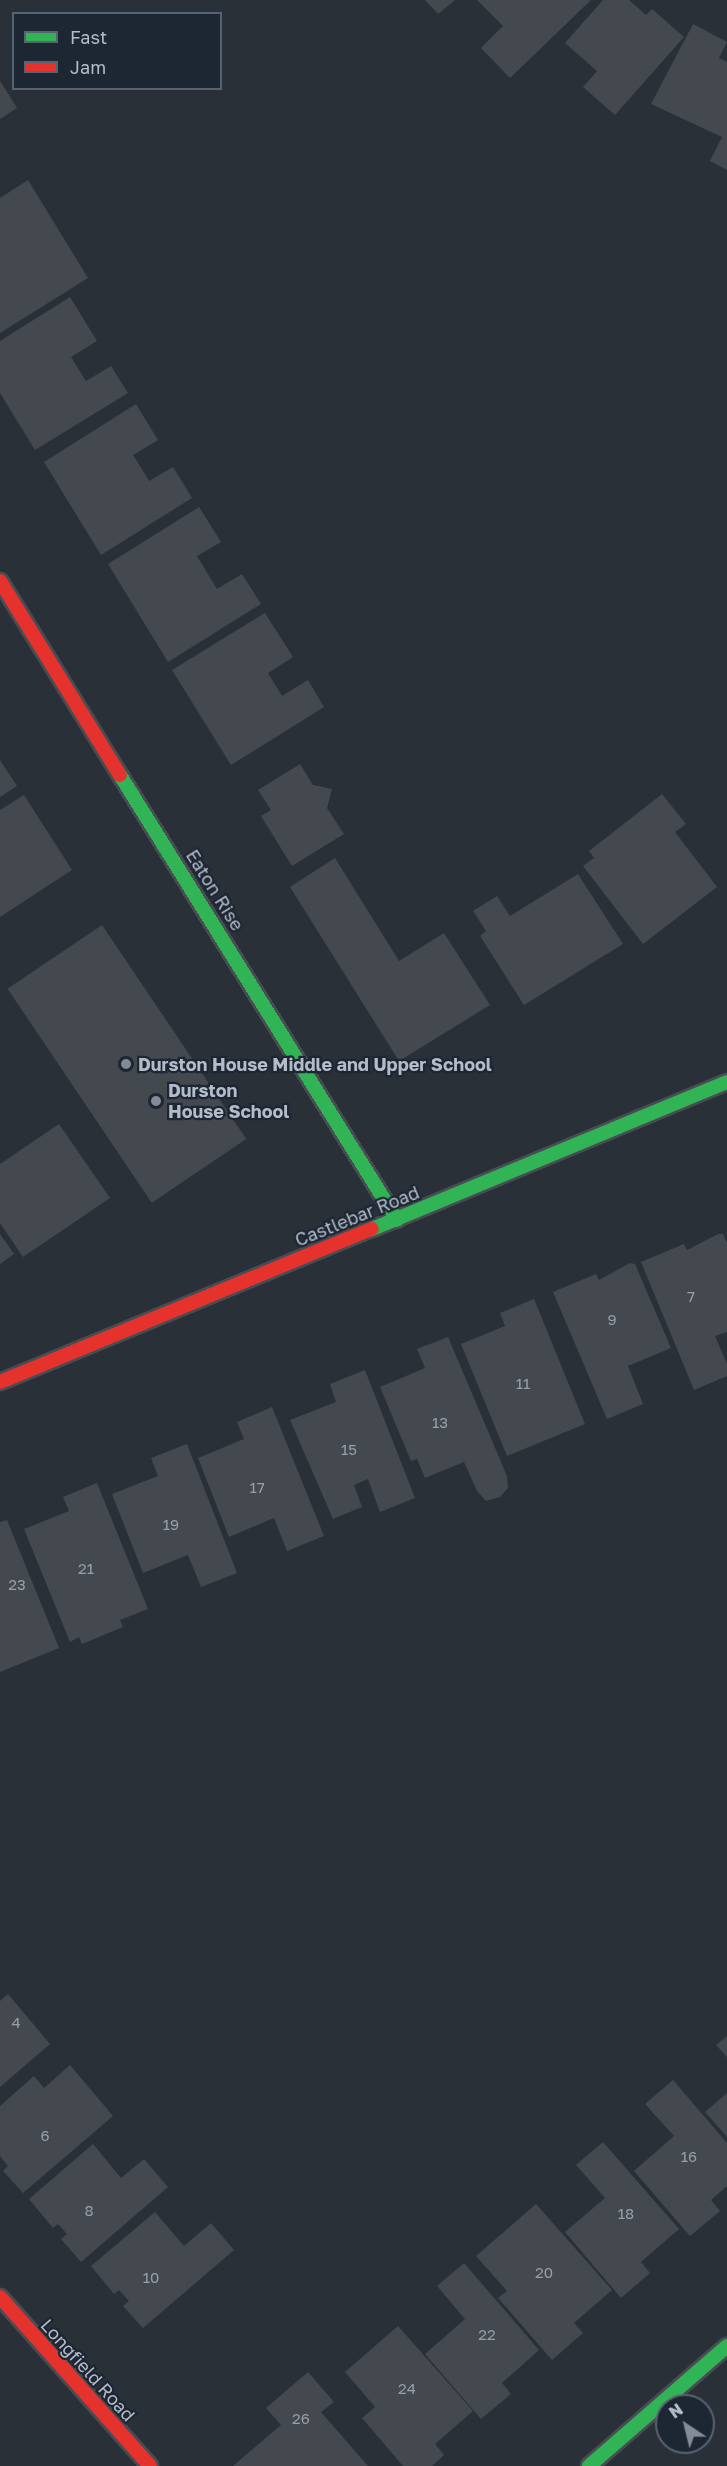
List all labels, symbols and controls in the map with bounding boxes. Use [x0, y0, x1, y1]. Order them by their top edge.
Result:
legend [12, 12, 222, 90]
text: Fast [70, 26, 107, 48]
text: Jam [70, 56, 106, 78]
street label: Eaton Rise [182, 846, 248, 934]
place label: Durston House Middle and Upper School [138, 1053, 492, 1075]
marker: Durston House Middle and Upper School [119, 1057, 133, 1071]
place label: Durston House School [168, 1080, 289, 1122]
marker: Durston House School [149, 1094, 163, 1108]
street label: Castlebar Road [292, 1181, 422, 1251]
house number: 7 [687, 1288, 695, 1306]
house number: 9 [607, 1311, 617, 1329]
house number: 11 [516, 1375, 530, 1393]
house number: 13 [432, 1414, 448, 1432]
house number: 15 [341, 1441, 357, 1459]
house number: 17 [249, 1479, 265, 1497]
house number: 19 [163, 1516, 179, 1534]
house number: 21 [78, 1560, 94, 1578]
house number: 23 [8, 1576, 26, 1594]
house number: 4 [11, 2014, 21, 2032]
house number: 6 [40, 2127, 50, 2145]
house number: 16 [681, 2148, 697, 2166]
house number: 8 [84, 2202, 94, 2220]
house number: 18 [618, 2205, 634, 2223]
house number: 20 [535, 2264, 553, 2282]
house number: 10 [143, 2269, 159, 2287]
street label: Longfield Road [36, 2314, 140, 2426]
house number: 22 [478, 2326, 496, 2344]
house number: 24 [398, 2380, 416, 2398]
north arrow [655, 2394, 715, 2454]
text: N [665, 2399, 687, 2423]
house number: 26 [292, 2410, 310, 2428]

